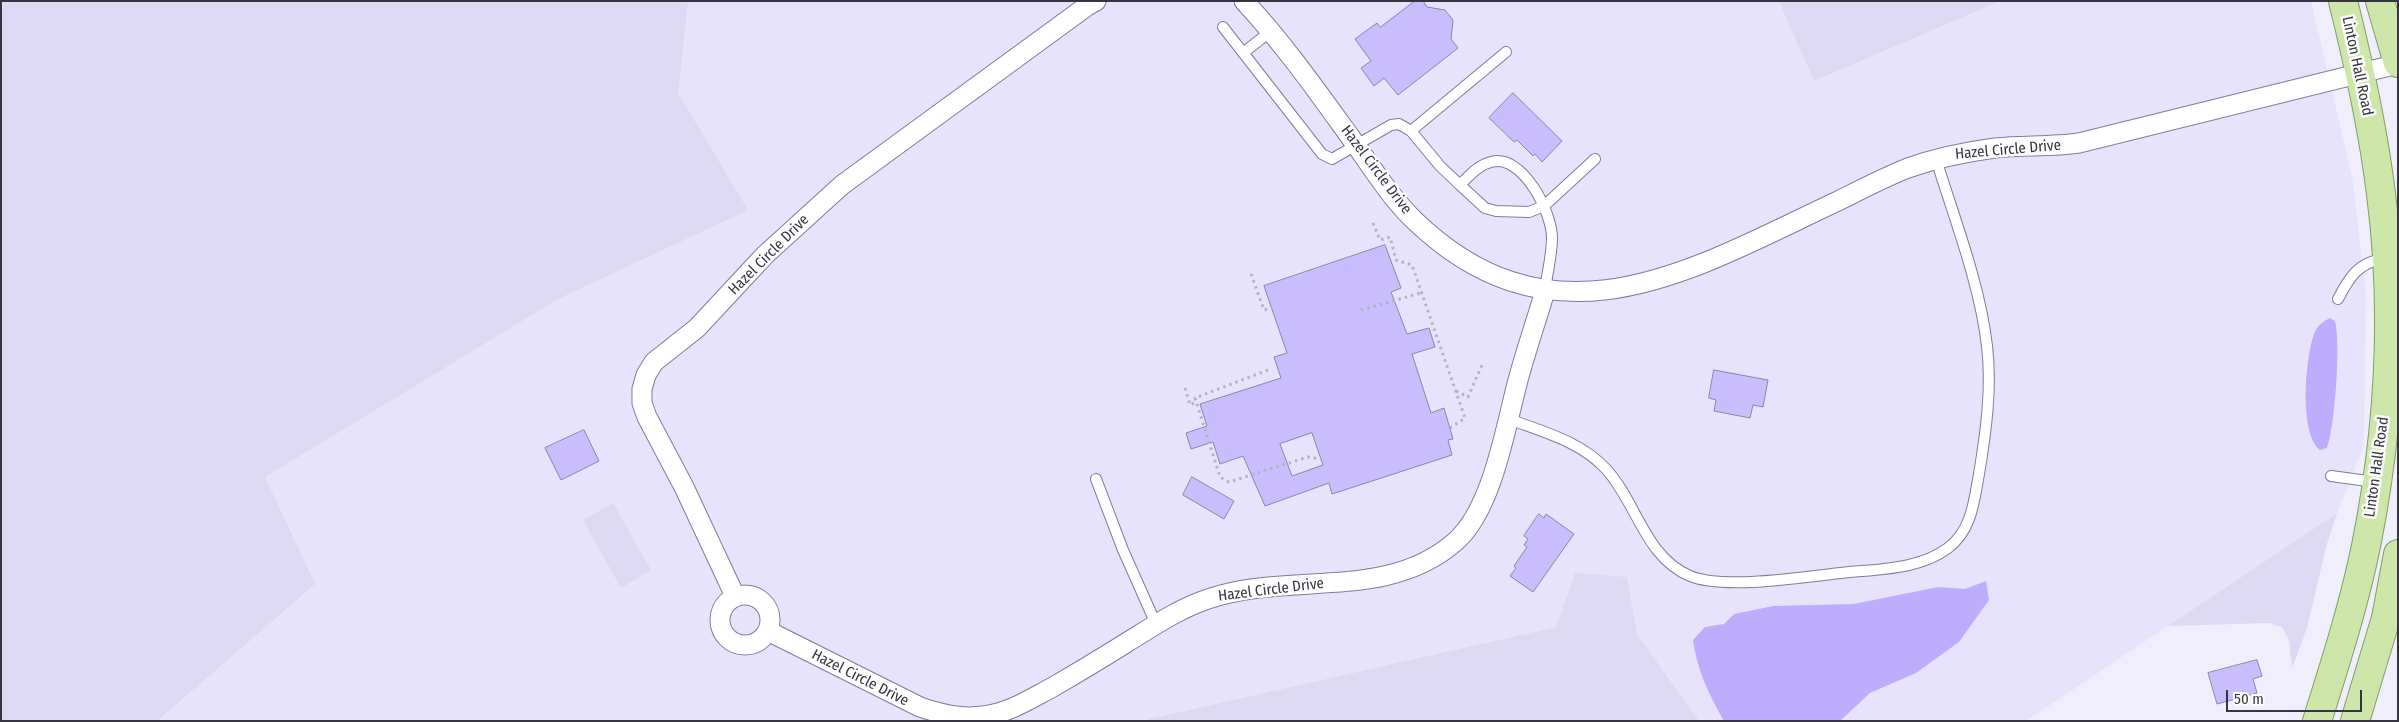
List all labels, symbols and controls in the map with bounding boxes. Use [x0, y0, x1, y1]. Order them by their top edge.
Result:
street label: Linton Hall Road [2338, 15, 2376, 117]
street label: Hazel Circle Drive [1337, 122, 1415, 218]
street label: Hazel Circle Drive [1954, 136, 2062, 164]
street label: Hazel Circle Drive [725, 211, 813, 299]
street label: Linton Hall Road [2361, 416, 2393, 518]
street label: Hazel Circle Drive [1217, 575, 1325, 605]
street label: Hazel Circle Drive [809, 646, 911, 710]
scale bar [2229, 680, 2365, 712]
text: 50 m [2234, 690, 2264, 708]

